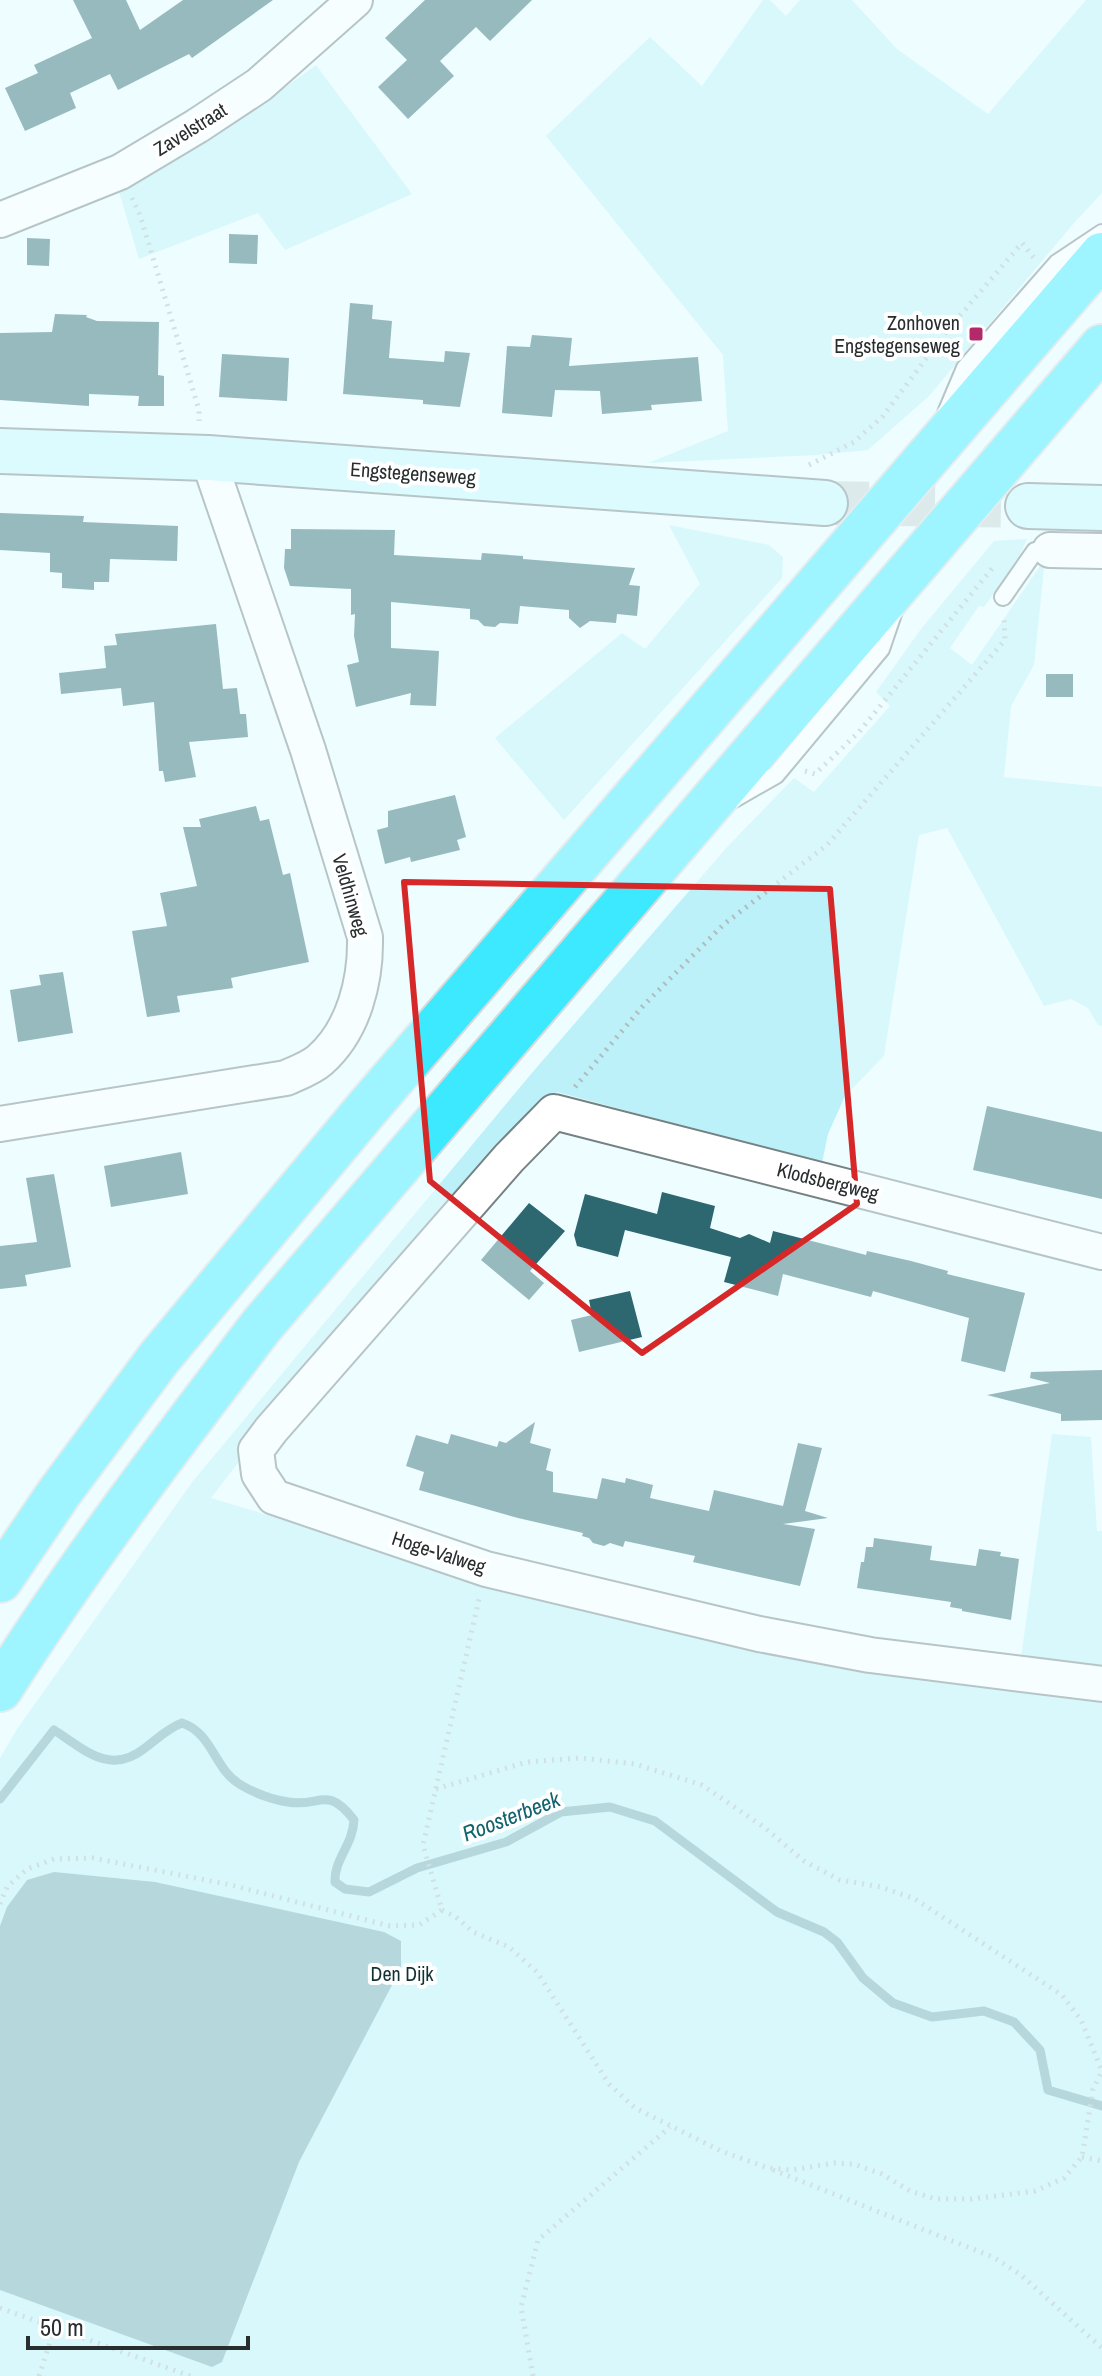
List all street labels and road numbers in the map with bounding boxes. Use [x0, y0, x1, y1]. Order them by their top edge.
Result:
street label: Zavelstraat [148, 96, 232, 162]
street label: Engstegenseweg [349, 455, 477, 491]
street label: Veldhinweg [326, 851, 376, 939]
street label: Klodsbergweg [774, 1155, 882, 1207]
street label: Hoge-Valweg [389, 1524, 489, 1580]

